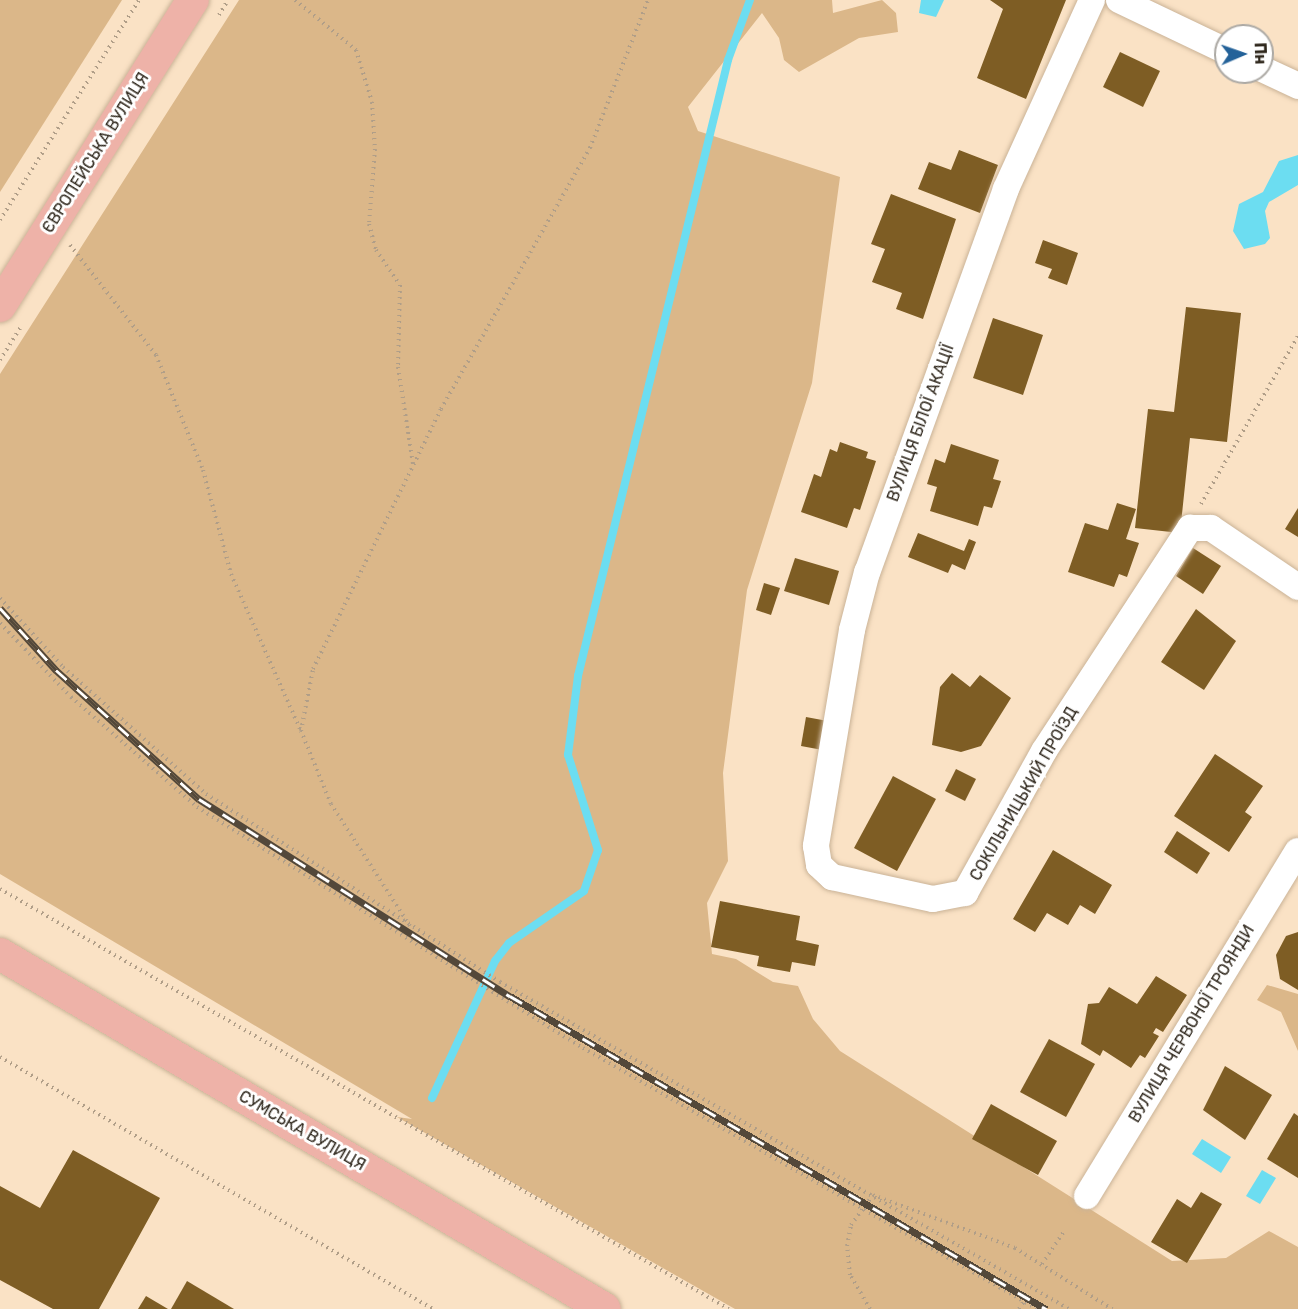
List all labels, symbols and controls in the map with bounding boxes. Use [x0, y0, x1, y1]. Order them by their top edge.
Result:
north arrow [1214, 24, 1274, 84]
text: Пн [1251, 42, 1270, 65]
street label: ЄВРОПЕЙСЬКА ВУЛИЦЯ [39, 69, 153, 237]
street label: ВУЛИЦЯ БІЛОЇ АКАЦІЇ [884, 342, 958, 504]
street label: СОКІЛЬНИЦЬКИЙ ПРОЇЗД [966, 704, 1082, 884]
street label: ВУЛИЦЯ ЧЕРВОНОЇ ТРОЯНДИ [1125, 922, 1259, 1126]
street label: СУМСЬКА ВУЛИЦЯ [235, 1087, 369, 1175]

